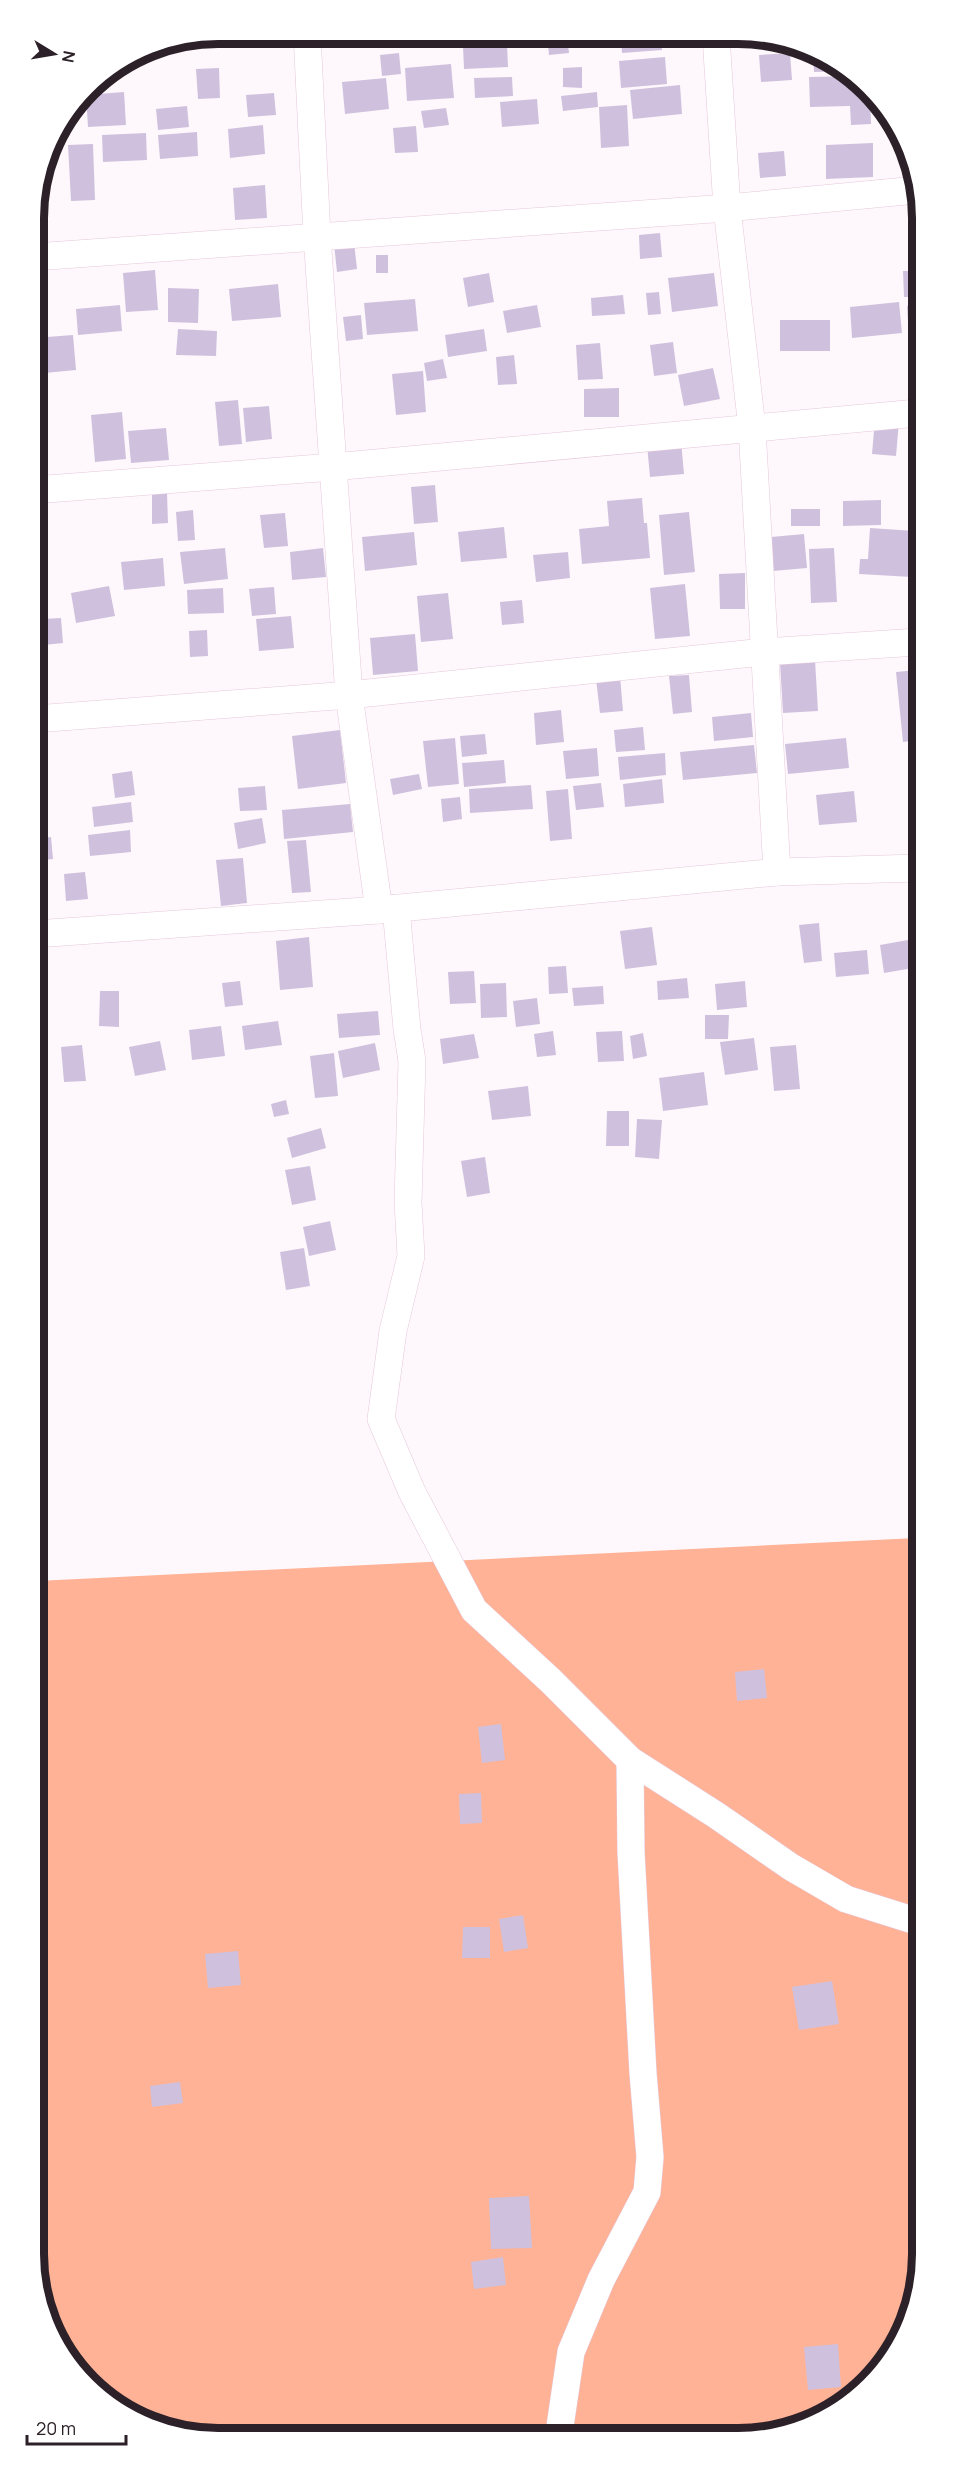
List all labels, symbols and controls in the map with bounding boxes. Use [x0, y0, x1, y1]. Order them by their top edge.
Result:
north arrow [24, 24, 84, 84]
text: N [57, 49, 81, 65]
scale bar [27, 2408, 126, 2446]
text: 20 m [36, 2416, 76, 2440]

